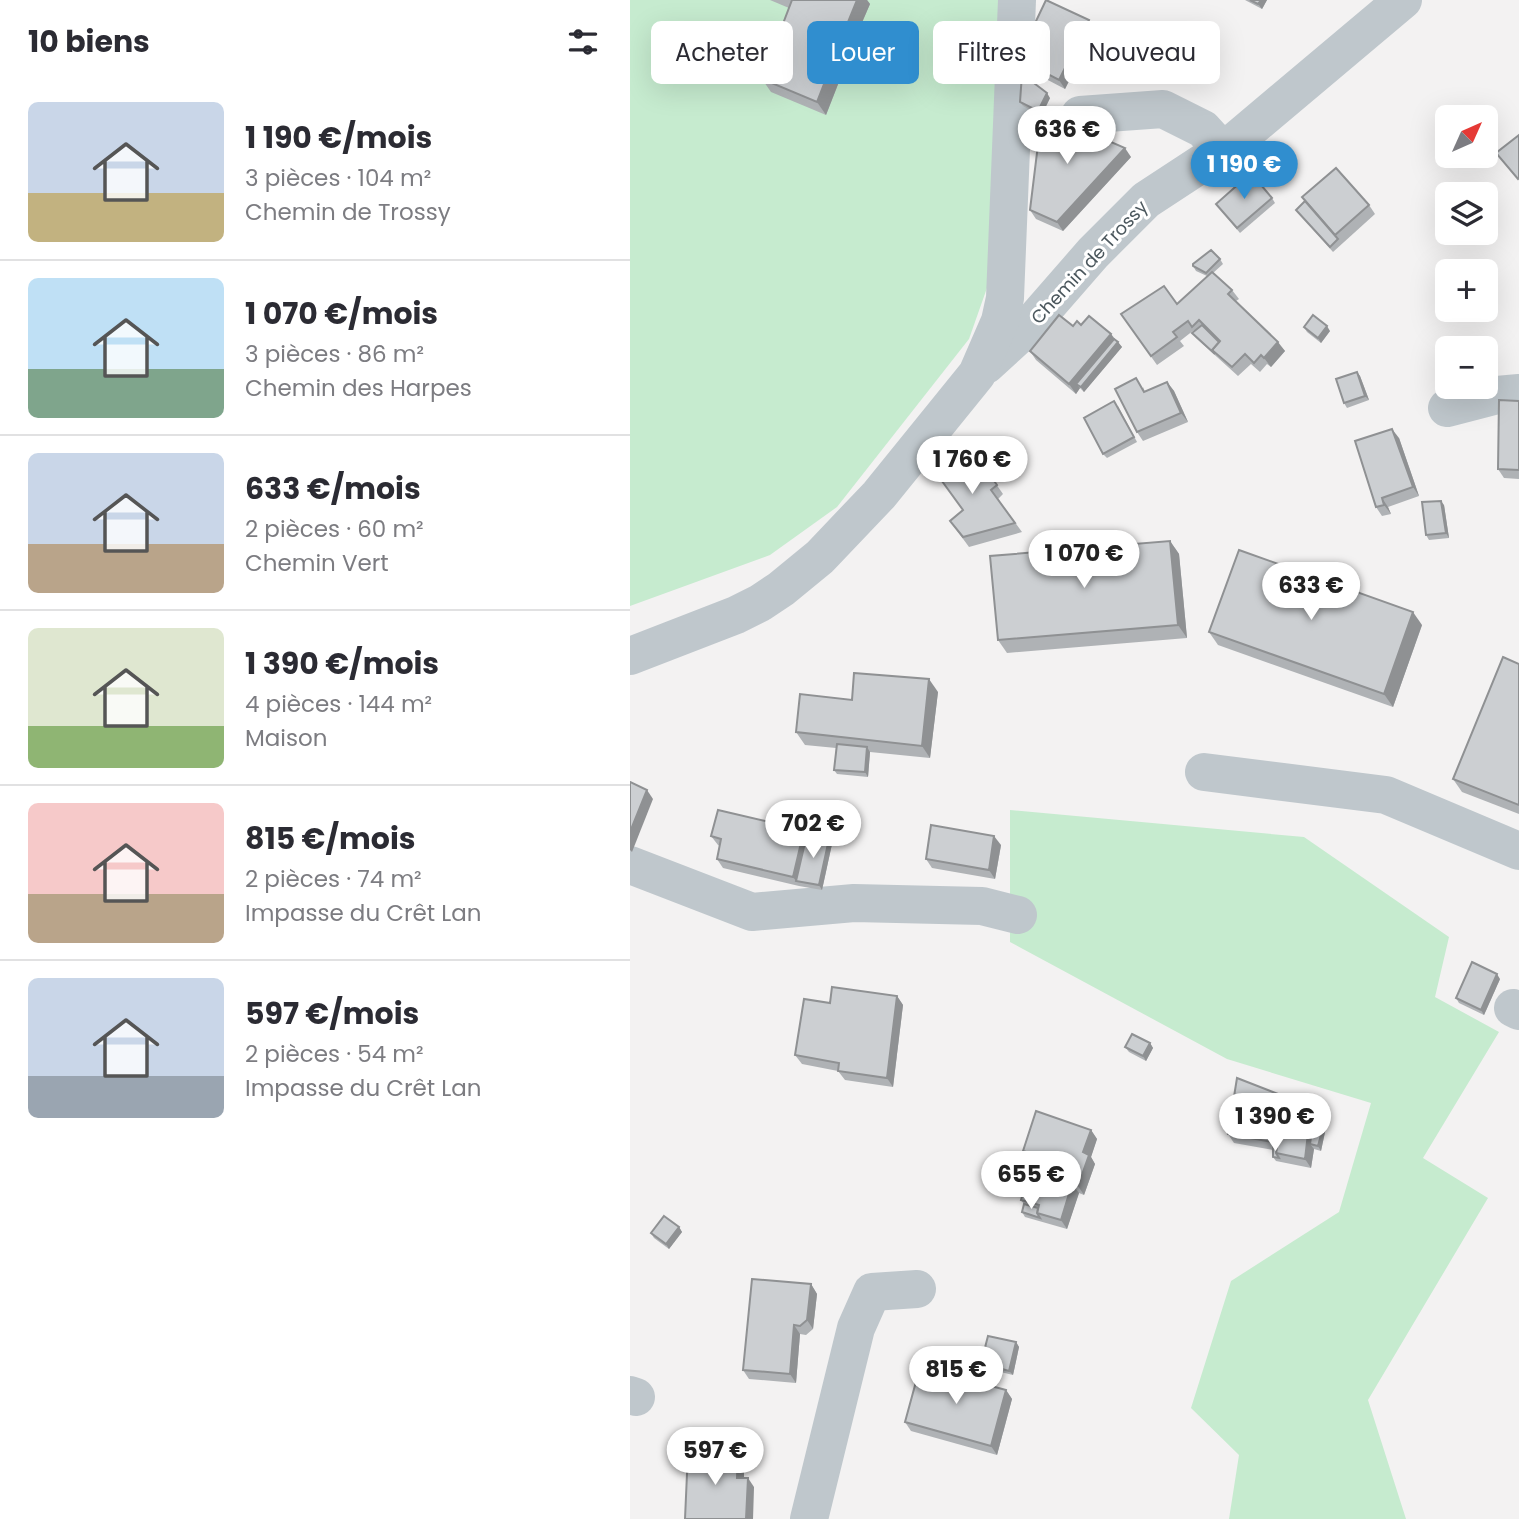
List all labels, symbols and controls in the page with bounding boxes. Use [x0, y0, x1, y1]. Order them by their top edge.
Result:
text: 10 biens [28, 20, 150, 63]
chip: Acheter [651, 21, 793, 84]
chip: Louer [807, 21, 919, 84]
chip: Filtres [933, 21, 1050, 84]
chip: Nouveau [1064, 21, 1220, 84]
icon: filters [564, 23, 602, 61]
north arrow [1435, 105, 1498, 168]
map controls [1435, 105, 1498, 399]
pin: 636 € [1018, 106, 1116, 166]
text: 636 € [1034, 113, 1100, 145]
text: 1 190 €/mois [245, 116, 432, 159]
icon: home [84, 130, 168, 214]
pin: 1 190 € [1179, 142, 1309, 201]
text: 1 190 € [1207, 148, 1281, 180]
text: 3 pièces · 104 m² [245, 162, 431, 194]
button: layers [1435, 182, 1498, 245]
street label: Chemin de Trossy [1025, 195, 1153, 329]
text: Chemin de Trossy [245, 196, 451, 228]
button: + [1435, 259, 1498, 322]
text: 1 070 €/mois [245, 292, 438, 335]
icon: home [84, 306, 168, 390]
button: − [1435, 336, 1498, 399]
text: 3 pièces · 86 m² [245, 338, 424, 370]
text: Chemin des Harpes [245, 372, 472, 404]
pin: 1 760 € [907, 436, 1037, 496]
text: 1 760 € [933, 443, 1011, 475]
text: 633 €/mois [245, 467, 421, 510]
icon: home [84, 481, 168, 565]
text: 2 pièces · 60 m² [245, 513, 424, 545]
pin: 1 070 € [1019, 530, 1149, 590]
text: 1 070 € [1044, 537, 1124, 569]
text: Chemin Vert [245, 547, 389, 579]
pin: 633 € [1262, 562, 1360, 622]
text: 633 € [1278, 569, 1344, 601]
text: 1 390 €/mois [245, 642, 439, 685]
icon: home [84, 656, 168, 740]
text: 4 pièces · 144 m² [245, 688, 432, 720]
text: Maison [245, 722, 327, 754]
pin: 702 € [764, 800, 862, 860]
text: 702 € [781, 807, 845, 839]
text: 815 €/mois [245, 817, 416, 860]
icon: home [84, 831, 168, 915]
text: 2 pièces · 74 m² [245, 863, 422, 895]
text: Impasse du Crêt Lan [245, 897, 482, 929]
text: 597 €/mois [245, 992, 419, 1035]
icon: home [84, 1006, 168, 1090]
text: 2 pièces · 54 m² [245, 1038, 424, 1070]
text: Impasse du Crêt Lan [245, 1072, 482, 1104]
pin: 1 390 € [1210, 1094, 1340, 1153]
text: 1 390 € [1235, 1100, 1315, 1132]
pin: 655 € [982, 1152, 1080, 1211]
text: 655 € [997, 1158, 1065, 1190]
pin: 815 € [907, 1346, 1005, 1406]
text: 815 € [925, 1353, 987, 1385]
pin: 597 € [666, 1428, 764, 1487]
text: 597 € [683, 1434, 747, 1466]

